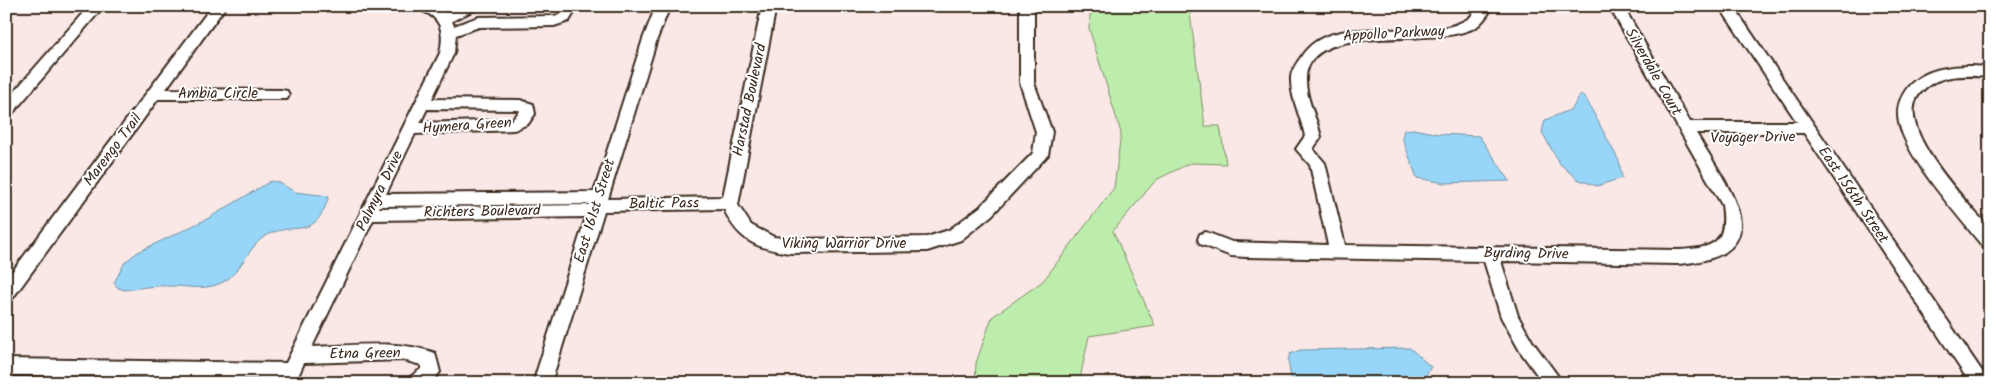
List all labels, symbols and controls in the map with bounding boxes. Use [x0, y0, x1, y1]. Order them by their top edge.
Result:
street label: Appollo Parkway [1343, 19, 1446, 49]
street label: Silverdale Court [1618, 24, 1688, 121]
street label: Harstad Boulevard [726, 41, 774, 159]
street label: Ambia Circle [178, 82, 258, 106]
street label: Marengo Trail [78, 108, 149, 191]
street label: Hymera Green [422, 111, 512, 141]
street label: Voyager Drive [1710, 125, 1796, 151]
street label: East 156th Street [1811, 141, 1895, 249]
street label: Palmyra Drive [350, 146, 410, 235]
street label: East 161st Street [568, 156, 622, 266]
street label: Baltic Pass [629, 191, 700, 217]
street label: Richters Boulevard [423, 199, 541, 225]
street label: Viking Warrior Drive [782, 232, 907, 256]
street label: Byrding Drive [1483, 241, 1569, 267]
street label: Etna Green [329, 341, 401, 367]

